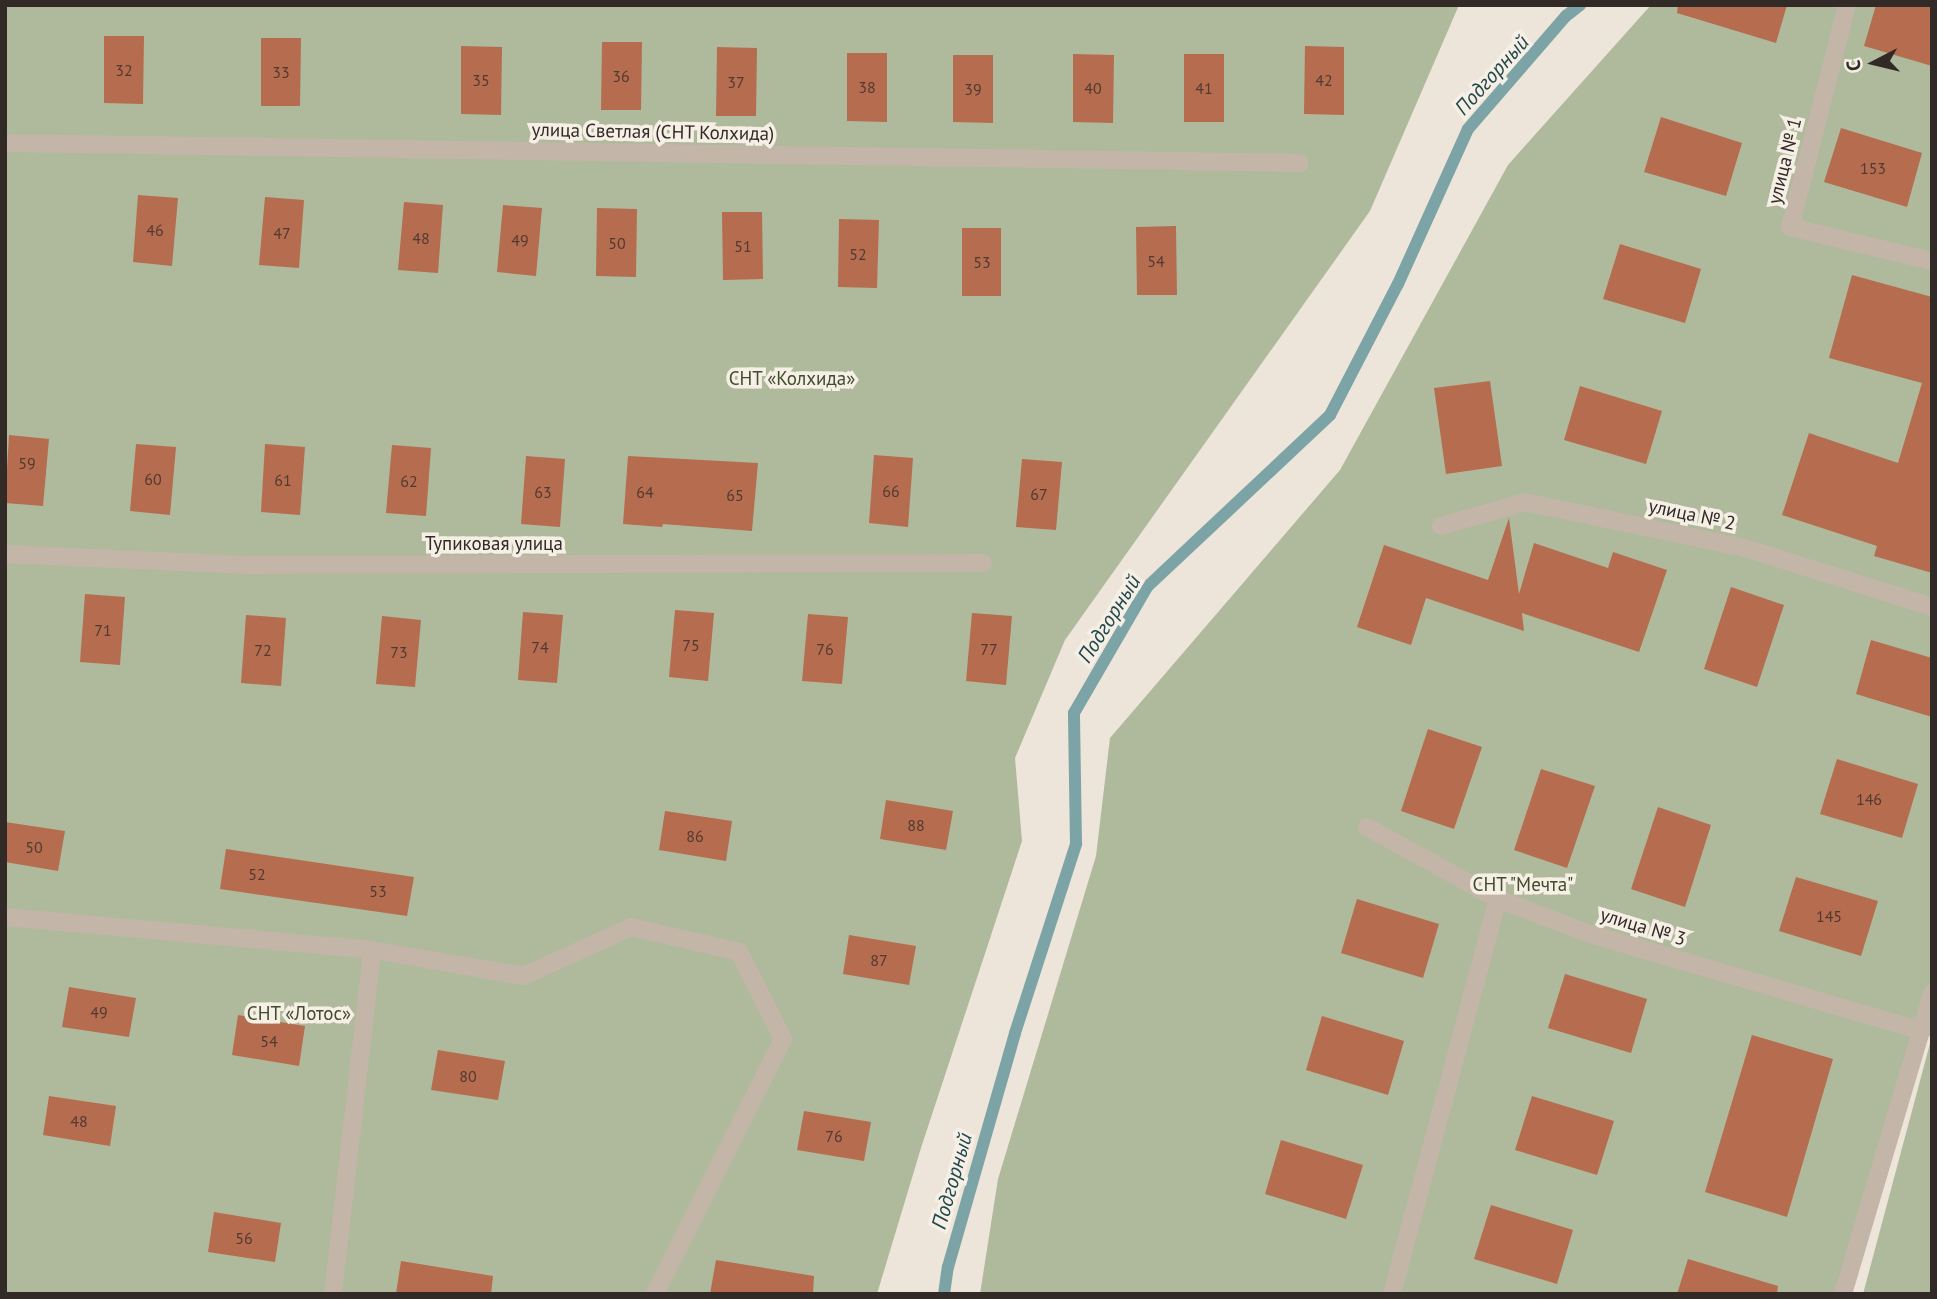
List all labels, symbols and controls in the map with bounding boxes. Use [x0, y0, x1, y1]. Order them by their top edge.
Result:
north arrow [1839, 28, 1909, 98]
water label: Подгорный [1450, 30, 1534, 120]
text: С [1841, 59, 1866, 72]
house number: 32 [115, 60, 133, 80]
house number: 33 [272, 62, 290, 82]
house number: 36 [612, 66, 630, 86]
house number: 35 [472, 70, 490, 90]
house number: 42 [1315, 70, 1333, 90]
house number: 37 [727, 72, 745, 92]
house number: 38 [858, 77, 876, 97]
house number: 40 [1084, 78, 1102, 98]
house number: 41 [1195, 78, 1213, 98]
house number: 39 [964, 79, 982, 99]
street label: улица № 1 [1763, 115, 1807, 207]
street label: улица Светлая (СНТ Колхида) [531, 118, 775, 146]
house number: 153 [1860, 158, 1886, 178]
house number: 46 [146, 220, 164, 240]
house number: 47 [273, 223, 291, 243]
house number: 48 [412, 228, 430, 248]
house number: 49 [511, 230, 529, 250]
house number: 50 [608, 233, 626, 253]
house number: 51 [734, 236, 752, 256]
house number: 52 [849, 244, 867, 264]
house number: 54 [1147, 251, 1165, 271]
house number: 53 [973, 252, 991, 272]
park label: СНТ «Колхида» [728, 368, 856, 390]
house number: 59 [18, 453, 36, 473]
house number: 60 [144, 469, 162, 489]
house number: 61 [274, 470, 292, 490]
house number: 62 [400, 471, 418, 491]
house number: 66 [882, 481, 900, 501]
house number: 63 [534, 482, 552, 502]
house number: 64 [636, 482, 654, 502]
house number: 67 [1030, 484, 1048, 504]
house number: 65 [726, 485, 744, 505]
street label: улица № 2 [1646, 495, 1738, 535]
street label: Тупиковая улица [425, 533, 563, 555]
water label: Подгорный [1072, 570, 1146, 668]
house number: 71 [94, 620, 112, 640]
house number: 75 [682, 635, 700, 655]
house number: 74 [531, 637, 549, 657]
house number: 76 [816, 639, 834, 659]
house number: 77 [980, 639, 998, 659]
house number: 72 [254, 640, 272, 660]
house number: 73 [390, 642, 408, 662]
house number: 146 [1856, 789, 1882, 809]
house number: 88 [907, 815, 925, 835]
house number: 86 [686, 826, 704, 846]
house number: 50 [25, 837, 43, 857]
house number: 52 [248, 864, 266, 884]
park label: СНТ "Мечта" [1472, 874, 1574, 896]
house number: 53 [369, 881, 387, 901]
street label: улица № 3 [1597, 903, 1689, 951]
house number: 145 [1816, 906, 1842, 926]
house number: 87 [870, 950, 888, 970]
house number: 49 [90, 1002, 108, 1022]
park label: СНТ «Лотос» [246, 1003, 352, 1025]
house number: 54 [260, 1031, 278, 1051]
house number: 80 [459, 1066, 477, 1086]
house number: 48 [70, 1111, 88, 1131]
house number: 76 [825, 1126, 843, 1146]
water label: Подгорный [926, 1130, 978, 1232]
house number: 56 [235, 1228, 253, 1248]

